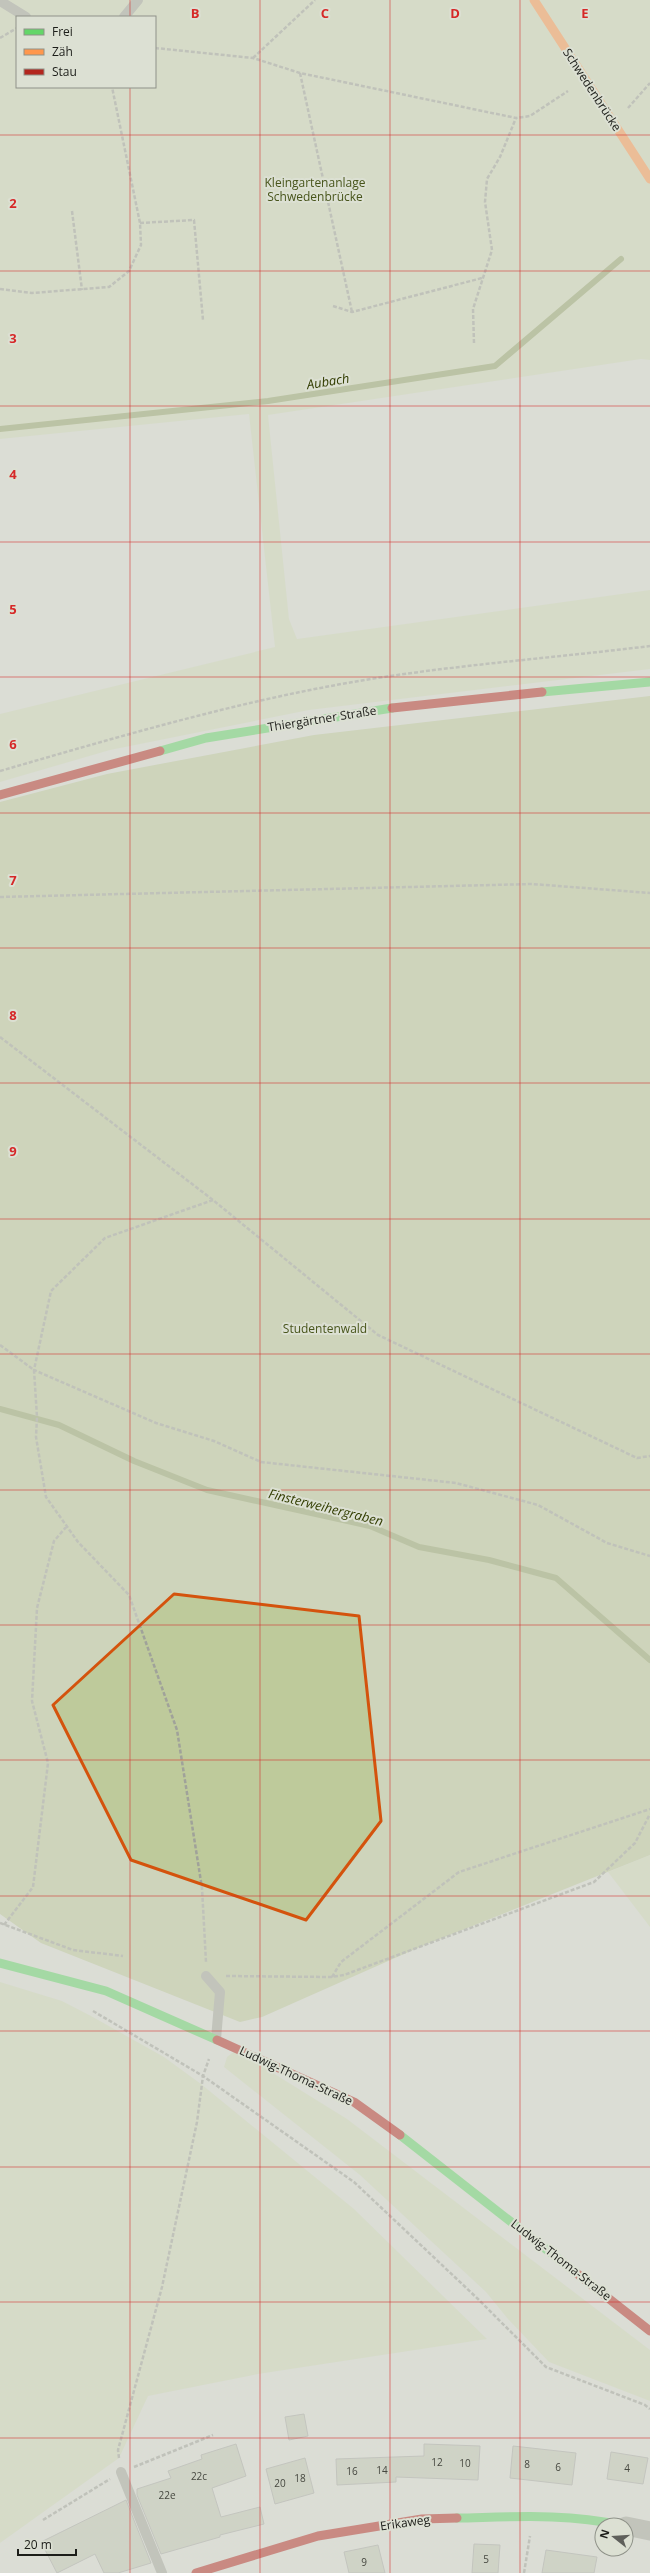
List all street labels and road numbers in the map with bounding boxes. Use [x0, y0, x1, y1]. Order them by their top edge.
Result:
street label: Schwedenbrücke [559, 45, 626, 135]
street label: Thiergärtner Straße [266, 701, 378, 735]
street label: Ludwig-Thoma-Straße [237, 2042, 356, 2109]
street label: Ludwig-Thoma-Straße [508, 2215, 615, 2304]
street label: Erikaweg [379, 2511, 431, 2534]

